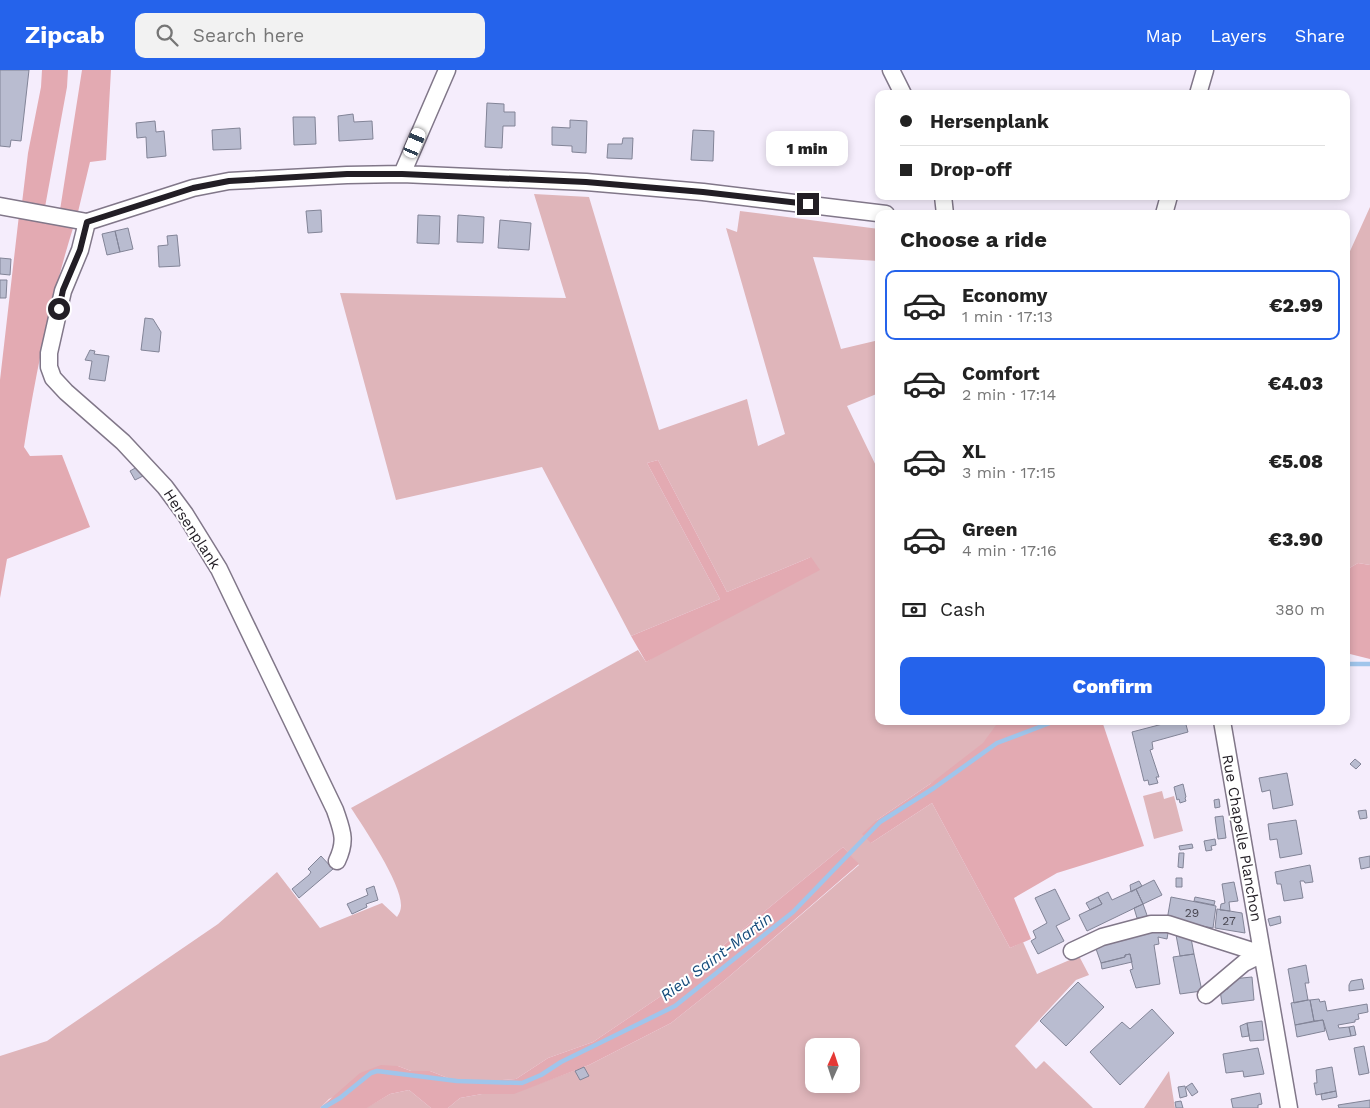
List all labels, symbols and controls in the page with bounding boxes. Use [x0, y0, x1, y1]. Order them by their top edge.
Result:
search box [135, 13, 485, 58]
text: Zipcab [25, 21, 105, 49]
icon: search [153, 21, 181, 49]
text: Search here [193, 24, 304, 47]
text: Map [1145, 25, 1182, 46]
text: Layers [1210, 25, 1267, 46]
text: Share [1295, 25, 1345, 46]
text: Hersenplank [930, 110, 1049, 133]
car [402, 126, 427, 160]
callout: 1 min [767, 132, 849, 166]
text: 1 min [786, 139, 828, 158]
text: Drop-off [930, 158, 1012, 181]
route end [797, 193, 819, 215]
text: Choose a ride [900, 227, 1047, 252]
icon: car [902, 283, 947, 328]
text: Economy [962, 284, 1047, 307]
text: €2.99 [1269, 294, 1323, 317]
route start [48, 298, 70, 320]
text: 1 min · 17:13 [962, 307, 1053, 326]
icon: car [902, 361, 947, 406]
text: Comfort [962, 362, 1040, 385]
text: €4.03 [1268, 372, 1323, 395]
text: 2 min · 17:14 [962, 385, 1056, 404]
icon: car [902, 439, 947, 484]
text: XL [962, 440, 986, 463]
text: €5.08 [1269, 450, 1323, 473]
text: 3 min · 17:15 [962, 463, 1056, 482]
street label: Hersenplank [160, 486, 225, 573]
icon: car [902, 517, 947, 562]
text: Green [962, 518, 1018, 541]
text: €3.90 [1269, 528, 1323, 551]
text: 4 min · 17:16 [962, 541, 1057, 560]
icon: cash [900, 596, 928, 624]
text: Cash [940, 598, 986, 621]
text: 380 m [1275, 600, 1325, 619]
button: Confirm [900, 657, 1325, 715]
street label: Rue Chapelle Planchon [1218, 753, 1266, 923]
house number: 29 [1185, 906, 1199, 920]
water label: Rieu Saint-Martin [657, 908, 776, 1005]
house number: 27 [1222, 914, 1236, 928]
north arrow [805, 1038, 860, 1092]
map controls [805, 1038, 860, 1093]

